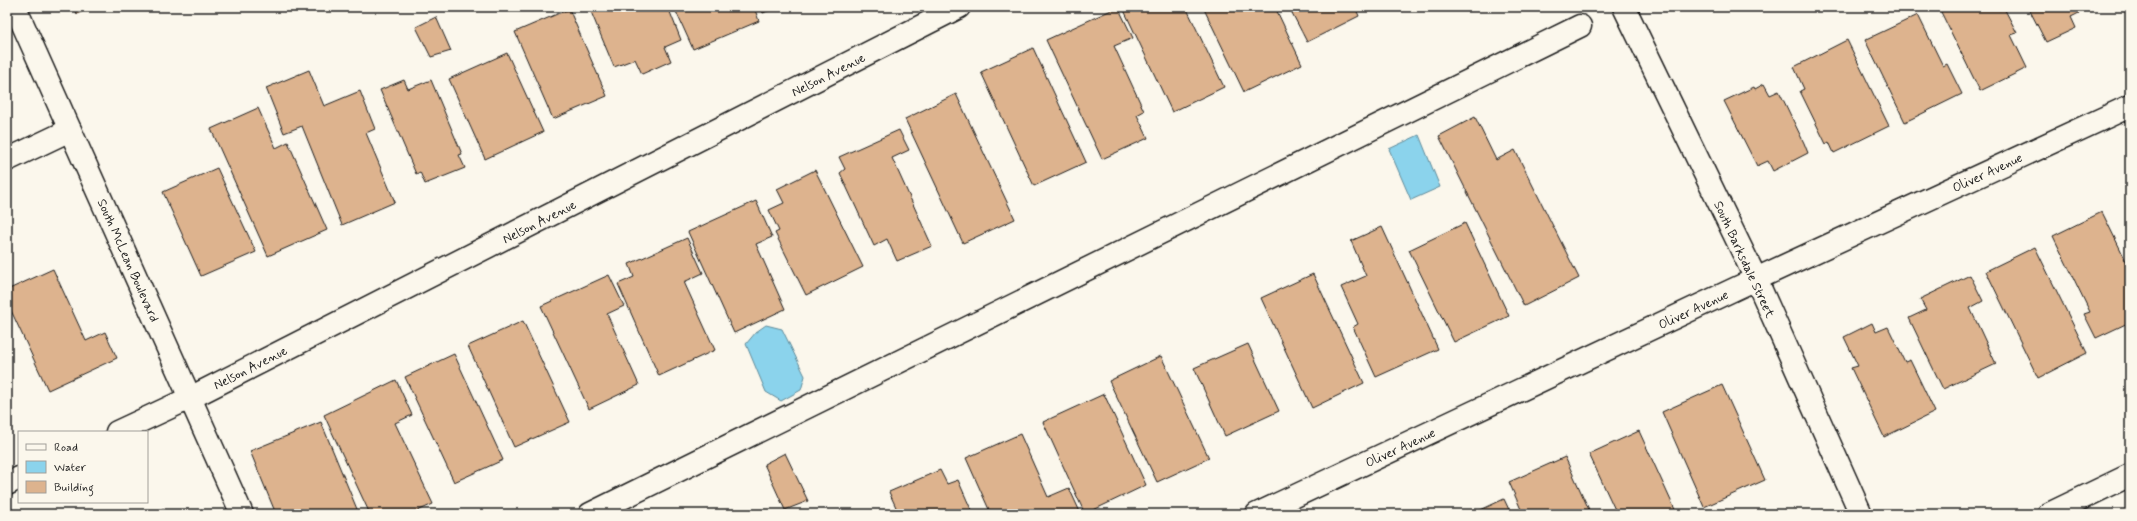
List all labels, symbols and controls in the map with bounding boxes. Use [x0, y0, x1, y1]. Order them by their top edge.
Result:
street label: Nelson Avenue [789, 49, 868, 101]
street label: Oliver Avenue [1950, 150, 2026, 197]
street label: South McLean Boulevard [93, 196, 162, 325]
street label: Nelson Avenue [500, 196, 579, 248]
street label: South Barksdale Street [1709, 198, 1778, 321]
street label: Oliver Avenue [1656, 287, 1732, 334]
street label: Nelson Avenue [211, 342, 290, 394]
street label: Oliver Avenue [1363, 425, 1439, 472]
legend [18, 431, 148, 503]
text: Road [54, 440, 78, 456]
text: Water [54, 460, 86, 476]
text: Building [54, 480, 94, 497]

